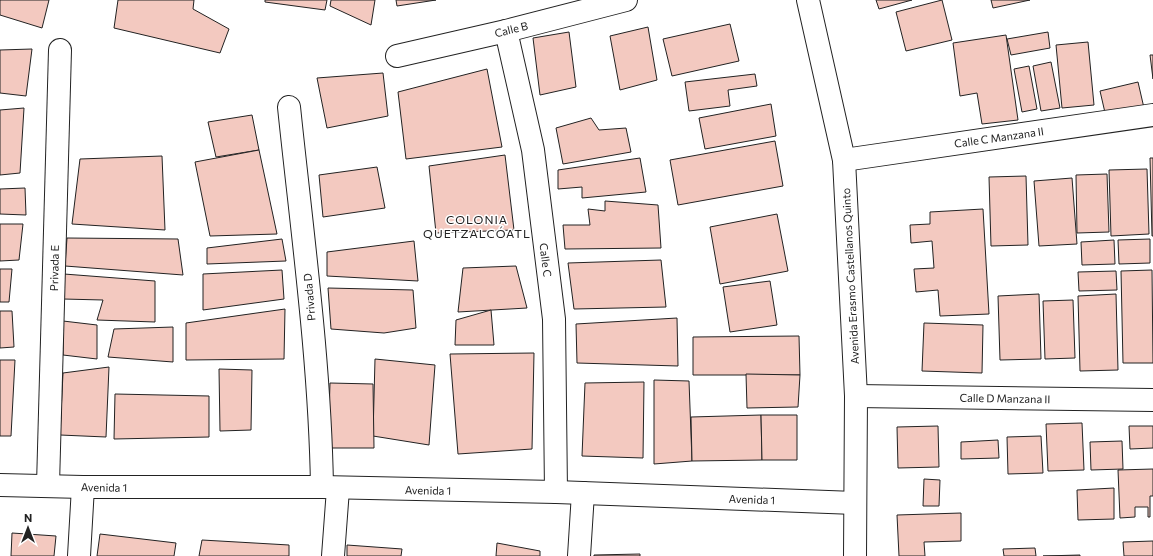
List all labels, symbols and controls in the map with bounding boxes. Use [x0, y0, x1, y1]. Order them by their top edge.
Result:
street label: Calle B [493, 19, 529, 39]
street label: Calle C Manzana II [953, 124, 1045, 150]
street label: Avenida Erasmo Castellanos Quinto [839, 187, 861, 365]
district label: COLONIA QUETZALCÓATL [423, 212, 531, 240]
street label: Calle C [537, 242, 555, 278]
street label: Privada E [47, 245, 61, 291]
street label: Privada D [300, 273, 318, 321]
street label: Calle D Manzana II [959, 391, 1051, 405]
street label: Avenida 1 [81, 480, 127, 494]
street label: Avenida 1 [405, 483, 451, 497]
street label: Avenida 1 [729, 492, 775, 506]
north arrow [8, 508, 48, 548]
text: N [24, 511, 32, 524]

